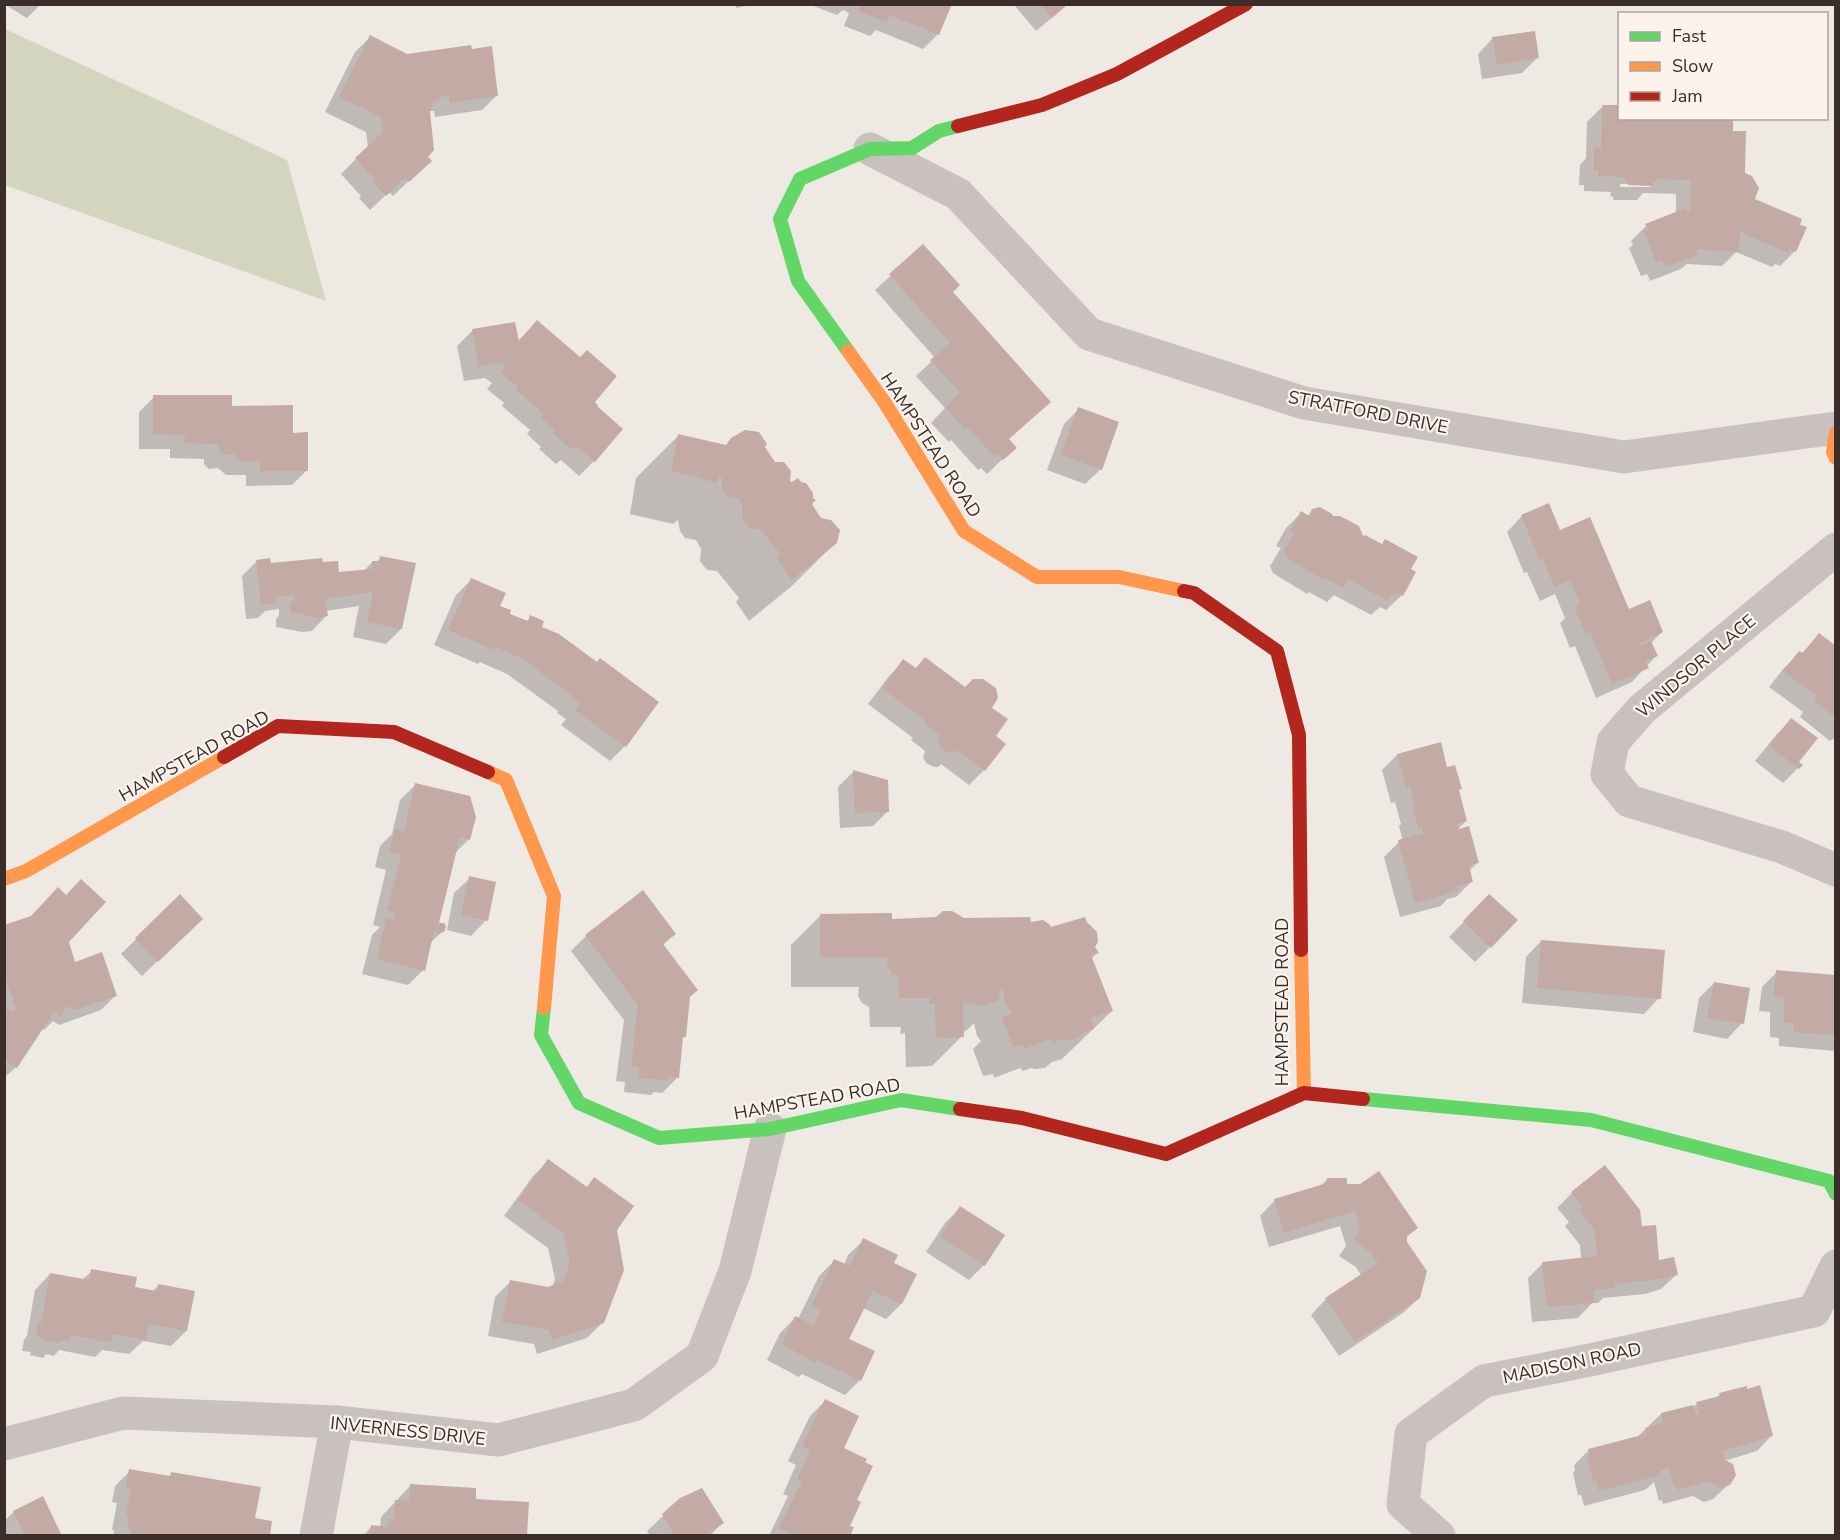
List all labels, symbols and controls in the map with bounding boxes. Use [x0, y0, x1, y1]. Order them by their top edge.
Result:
legend [1618, 12, 1828, 120]
text: Fast [1672, 24, 1707, 48]
text: Slow [1672, 54, 1713, 78]
text: Jam [1671, 84, 1703, 108]
street label: HAMPSTEAD ROAD [875, 368, 987, 522]
street label: STRATFORD DRIVE [1286, 385, 1450, 439]
street label: WINDSOR PLACE [1631, 609, 1761, 723]
street label: HAMPSTEAD ROAD [114, 705, 274, 807]
street label: HAMPSTEAD ROAD [1270, 918, 1294, 1086]
street label: HAMPSTEAD ROAD [732, 1073, 902, 1125]
street label: MADISON ROAD [1500, 1337, 1644, 1389]
street label: INVERNESS DRIVE [329, 1411, 487, 1451]

